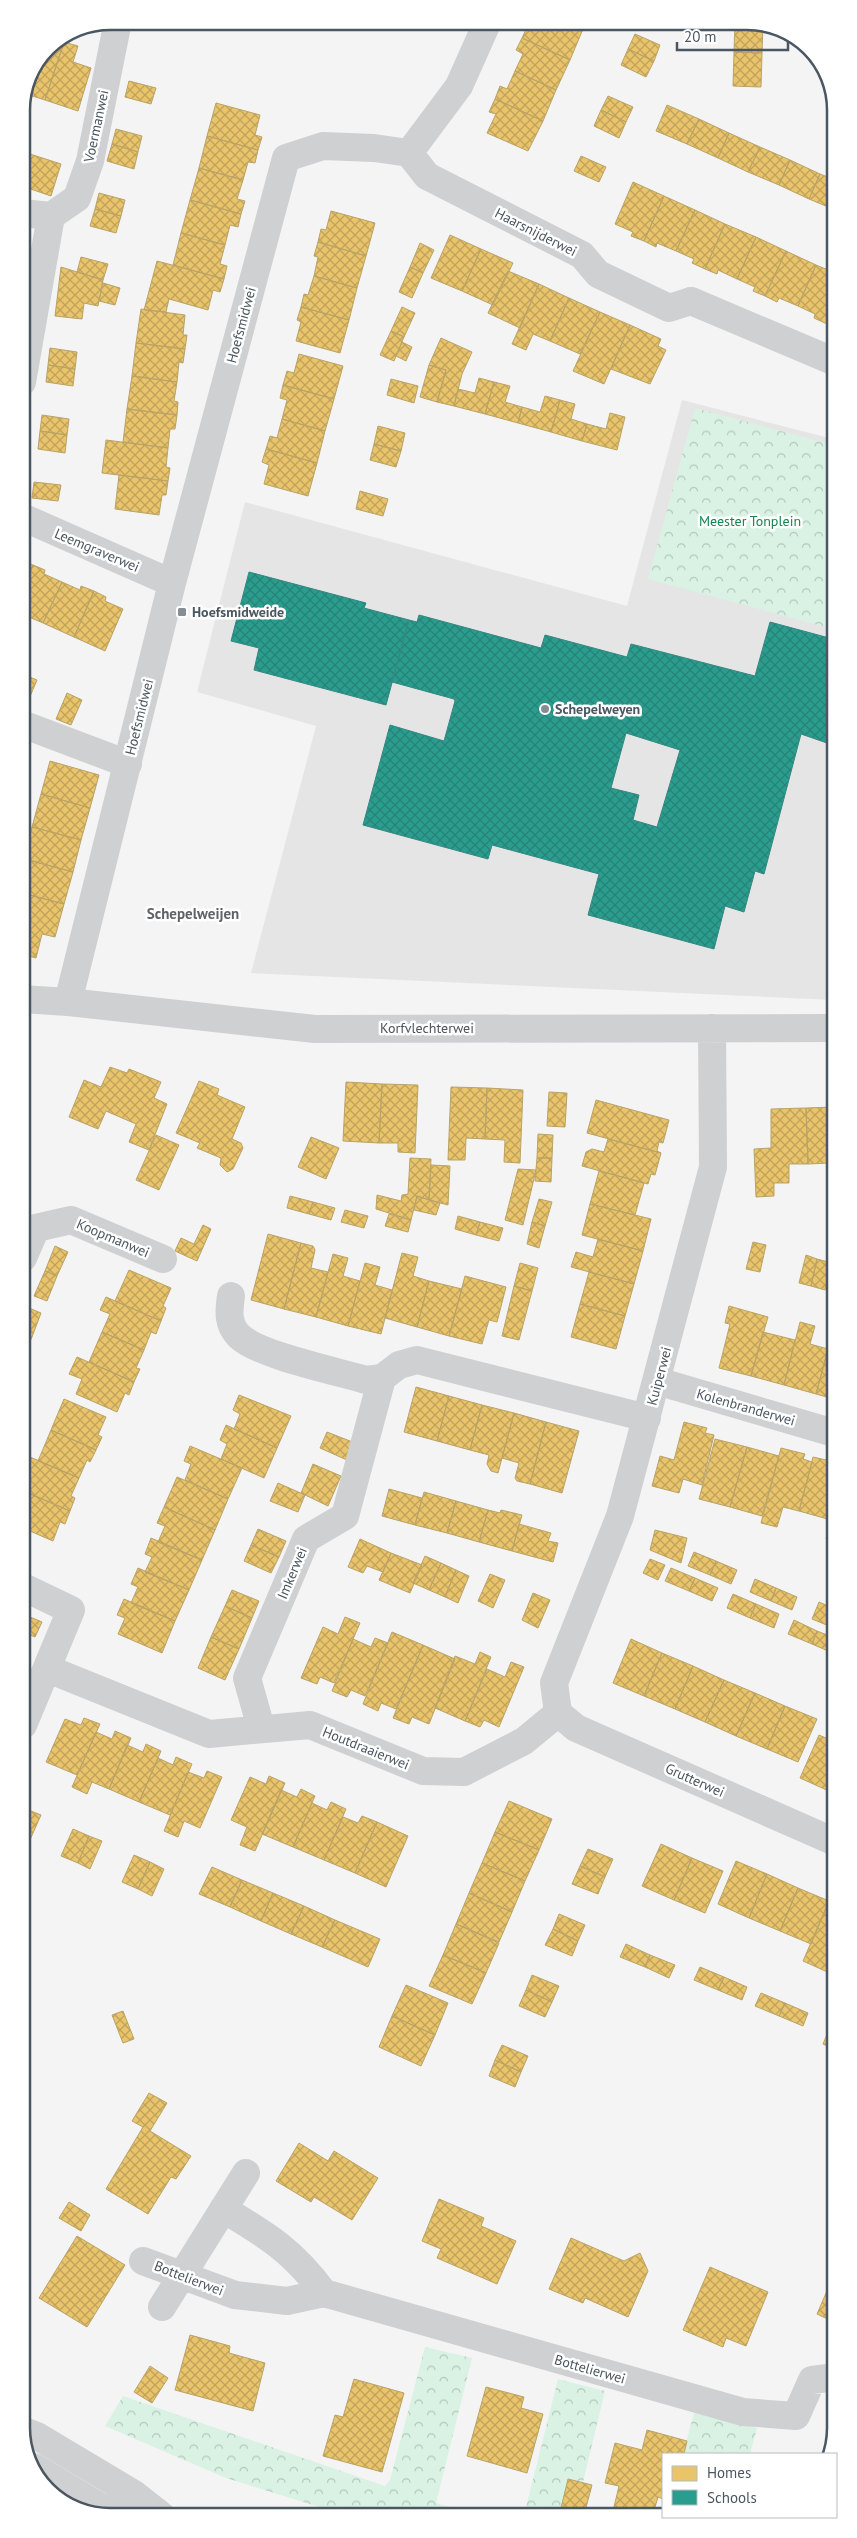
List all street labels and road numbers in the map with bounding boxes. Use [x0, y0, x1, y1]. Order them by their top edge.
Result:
street label: Voermanwei [79, 88, 112, 165]
street label: Haarsnijderwei [492, 204, 580, 260]
street label: Hoefsmidwei [222, 285, 260, 365]
street label: Leemgraverwei [52, 524, 142, 576]
street label: Hoefsmidwei [121, 677, 157, 757]
street label: Korfvlechterwei [380, 1019, 474, 1037]
street label: Koopmanwei [74, 1215, 152, 1261]
street label: Kuiperwei [643, 1345, 675, 1407]
street label: Kolenbranderwei [695, 1384, 797, 1430]
street label: Imkerwei [273, 1544, 311, 1602]
street label: Houtdraaierwei [320, 1722, 412, 1774]
street label: Grutterwei [663, 1759, 727, 1801]
street label: Bottelierwei [152, 2257, 226, 2299]
street label: Bottelierwei [553, 2350, 627, 2388]

